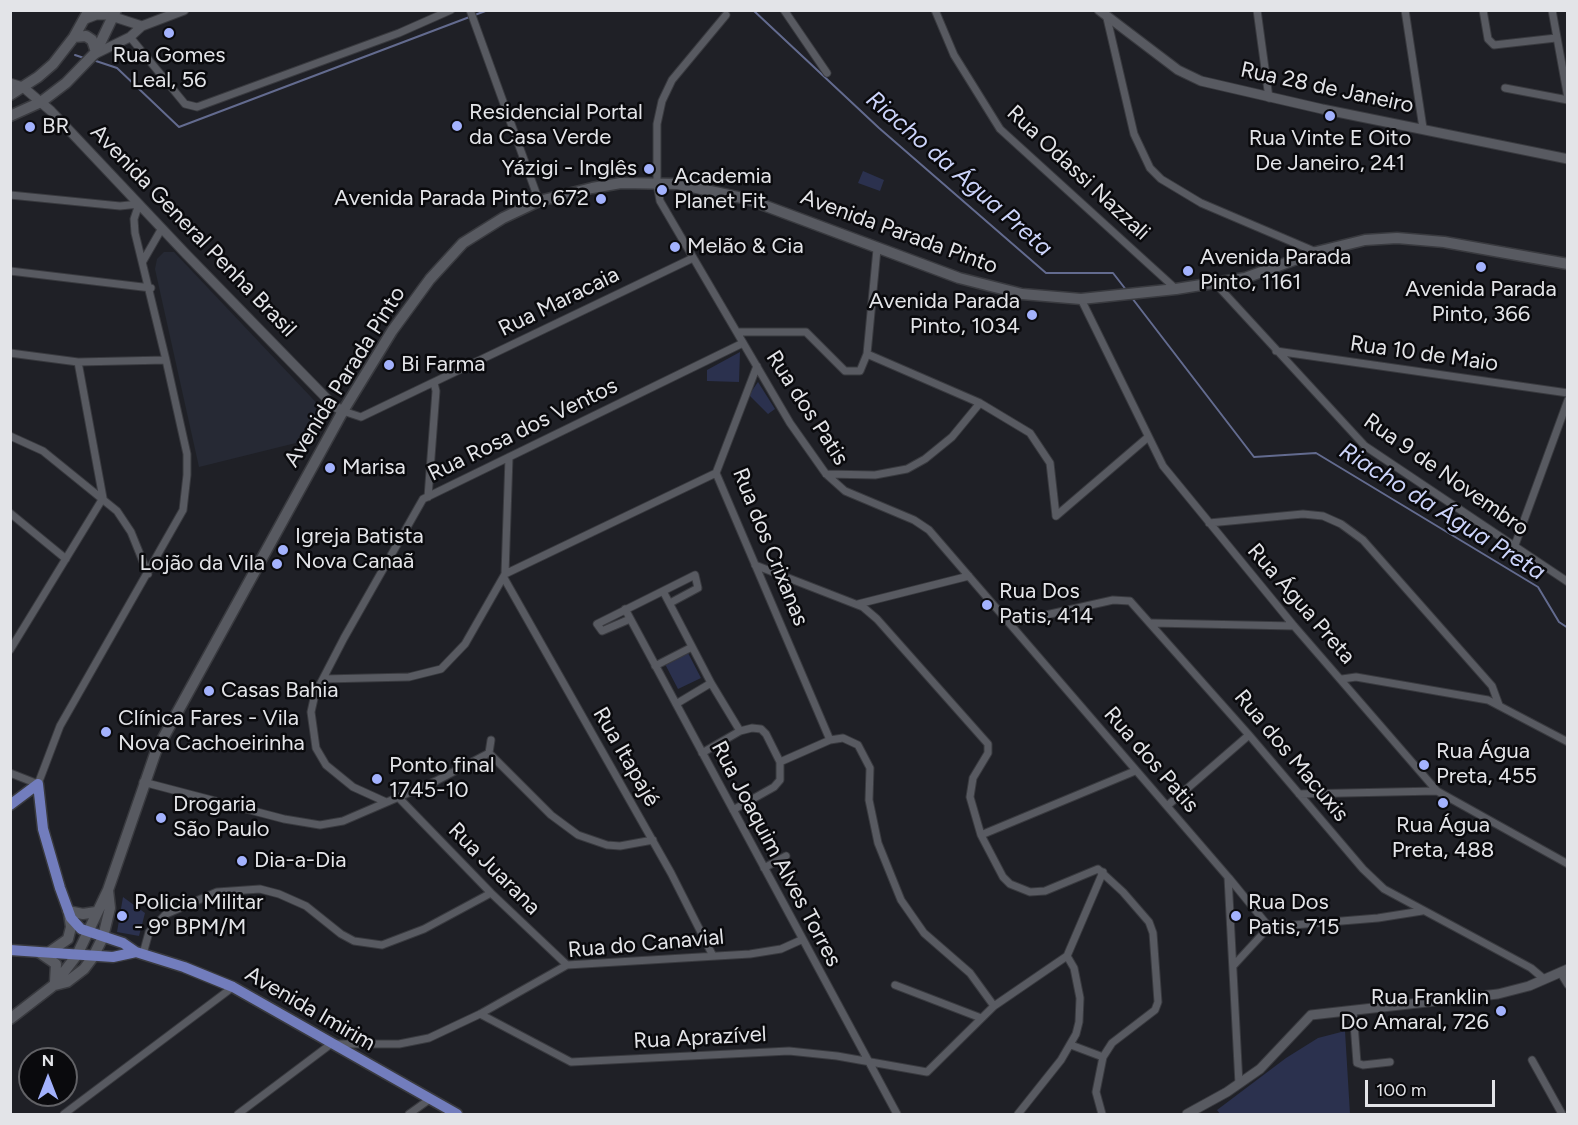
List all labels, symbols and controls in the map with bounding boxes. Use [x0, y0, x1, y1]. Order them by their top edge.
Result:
marker: Rua Gomes Leal, 56 [162, 26, 176, 40]
place label: Rua Gomes Leal, 56 [112, 43, 226, 94]
street label: Rua 28 de Janeiro [1238, 57, 1416, 119]
water label: Riacho da Água Preta [860, 85, 1058, 263]
place label: Residencial Portal da Casa Verde [469, 100, 643, 152]
street label: Rua Odassi Nazzali [1001, 100, 1155, 246]
marker: Rua Vinte E Oito De Janeiro, 241 [1323, 109, 1337, 123]
place label: BR [42, 114, 69, 140]
street label: Avenida General Penha Brasil [85, 119, 301, 343]
marker: Residencial Portal da Casa Verde [450, 119, 464, 133]
marker: BR [23, 120, 37, 134]
place label: Rua Vinte E Oito De Janeiro, 241 [1249, 126, 1411, 178]
place label: Yázigi - Inglês [502, 156, 637, 182]
marker: Yázigi - Inglês [642, 162, 656, 176]
place label: Academia Planet Fit [674, 164, 772, 216]
marker: Academia Planet Fit [655, 183, 669, 197]
street label: Avenida Parada Pinto [797, 184, 1001, 280]
place label: Avenida Parada Pinto, 672 [334, 186, 589, 212]
marker: Avenida Parada Pinto, 672 [594, 192, 608, 206]
place label: Melão & Cia [687, 234, 804, 260]
marker: Melão & Cia [668, 240, 682, 254]
place label: Avenida Parada Pinto, 1161 [1200, 245, 1351, 296]
marker: Avenida Parada Pinto, 366 [1474, 260, 1488, 274]
street label: Rua Maracaia [495, 262, 623, 342]
marker: Avenida Parada Pinto, 1161 [1181, 264, 1195, 278]
place label: Avenida Parada Pinto, 366 [1405, 277, 1557, 328]
street label: Avenida Parada Pinto [279, 282, 411, 472]
place label: Avenida Parada Pinto, 1034 [869, 289, 1020, 340]
marker: Avenida Parada Pinto, 1034 [1025, 308, 1039, 322]
street label: Rua 10 de Maio [1348, 331, 1500, 377]
street label: Rua dos Patis [760, 346, 854, 470]
place label: Bi Farma [401, 352, 485, 378]
marker: Bi Farma [382, 358, 396, 372]
street label: Rua Rosa dos Ventos [424, 373, 622, 487]
street label: Rua 9 de Novembro [1358, 408, 1534, 542]
water label: Riacho da Água Preta [1334, 437, 1550, 587]
place label: Marisa [342, 455, 406, 481]
marker: Marisa [323, 461, 337, 475]
street label: Rua dos Crixanas [726, 464, 814, 630]
place label: Igreja Batista Nova Canaã [295, 524, 424, 576]
street label: Rua Água Preta [1242, 538, 1360, 670]
marker: Igreja Batista Nova Canaã [276, 543, 290, 557]
place label: Lojão da Vila [140, 551, 265, 577]
marker: Lojão da Vila [270, 557, 284, 571]
place label: Rua Dos Patis, 414 [999, 579, 1093, 630]
marker: Rua Dos Patis, 414 [980, 598, 994, 612]
place label: Casas Bahia [221, 678, 339, 704]
marker: Casas Bahia [202, 684, 216, 698]
street label: Rua dos Macuxis [1228, 685, 1354, 827]
street label: Rua dos Patis [1098, 702, 1204, 818]
street label: Rua Itapajé [587, 703, 665, 811]
place label: Clínica Fares - Vila Nova Cachoeirinha [118, 706, 305, 758]
marker: Clínica Fares - Vila Nova Cachoeirinha [99, 725, 113, 739]
street label: Rua Joaquim Alves Torres [705, 737, 847, 971]
place label: Rua Água Preta, 455 [1436, 739, 1537, 790]
place label: Ponto final 1745-10 [389, 753, 495, 804]
marker: Rua Água Preta, 455 [1417, 758, 1431, 772]
marker: Ponto final 1745-10 [370, 772, 384, 786]
place label: Drogaria São Paulo [173, 792, 270, 843]
marker: Rua Água Preta, 488 [1436, 796, 1450, 810]
marker: Drogaria São Paulo [154, 811, 168, 825]
place label: Rua Água Preta, 488 [1392, 813, 1494, 864]
street label: Rua Juarana [442, 817, 546, 921]
place label: Dia-a-Dia [254, 848, 346, 874]
marker: Dia-a-Dia [235, 854, 249, 868]
place label: Policia Militar - 9º BPM/M [134, 890, 263, 942]
place label: Rua Dos Patis, 715 [1248, 890, 1339, 942]
marker: Policia Militar - 9º BPM/M [115, 909, 129, 923]
marker: Rua Dos Patis, 715 [1229, 909, 1243, 923]
street label: Rua do Canavial [567, 924, 725, 964]
street label: Avenida Imirim [240, 961, 380, 1057]
place label: Rua Franklin Do Amaral, 726 [1340, 985, 1489, 1036]
marker: Rua Franklin Do Amaral, 726 [1494, 1004, 1508, 1018]
street label: Rua Aprazível [633, 1021, 767, 1055]
north arrow [18, 1047, 78, 1107]
text: N [42, 1051, 54, 1070]
scale bar [1368, 1068, 1498, 1106]
text: 100 m [1376, 1079, 1426, 1101]

